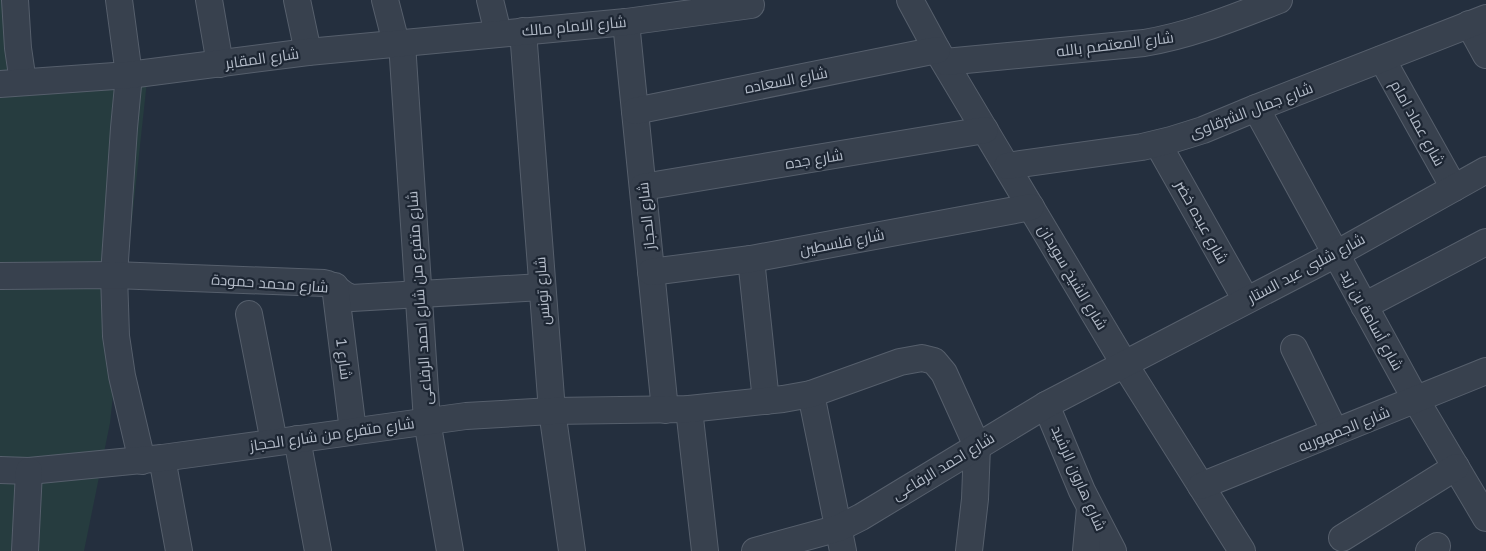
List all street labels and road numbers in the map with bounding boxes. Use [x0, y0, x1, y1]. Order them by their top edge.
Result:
street label: شارع الامام مالك [521, 13, 627, 42]
street label: شارع المعتصم بالله [1055, 28, 1175, 63]
street label: شارع المقابر [223, 44, 300, 75]
street label: شارع السعاده [743, 64, 830, 99]
street label: شارع عماد امام [1385, 77, 1449, 170]
street label: شارع جمال الشرقاوى [1187, 79, 1316, 144]
street label: شارع جده [784, 146, 845, 175]
street label: شارع عبده خضر [1169, 177, 1232, 268]
street label: شارع الحجاز [634, 181, 661, 252]
street label: شارع متفرع من شارع احمد الرفاعى [403, 190, 438, 405]
street label: شارع الشيخ سويدان [1032, 221, 1111, 334]
street label: شارع فلسطين [798, 225, 886, 261]
street label: شارع شلبى عبد الستار [1244, 230, 1369, 309]
street label: شارع تونس [531, 256, 556, 326]
street label: شارع أسامة بن زيد [1335, 266, 1408, 375]
street label: شارع محمد حمودة [211, 270, 329, 299]
street label: شارع 1 [330, 337, 355, 381]
street label: شارع الجمهوريه [1296, 403, 1393, 458]
street label: شارع متفرع من شارع الحجاز [248, 414, 416, 457]
street label: شارع هارون الرشيد [1045, 423, 1110, 534]
street label: شارع احمد الرفاعى [889, 429, 999, 506]

